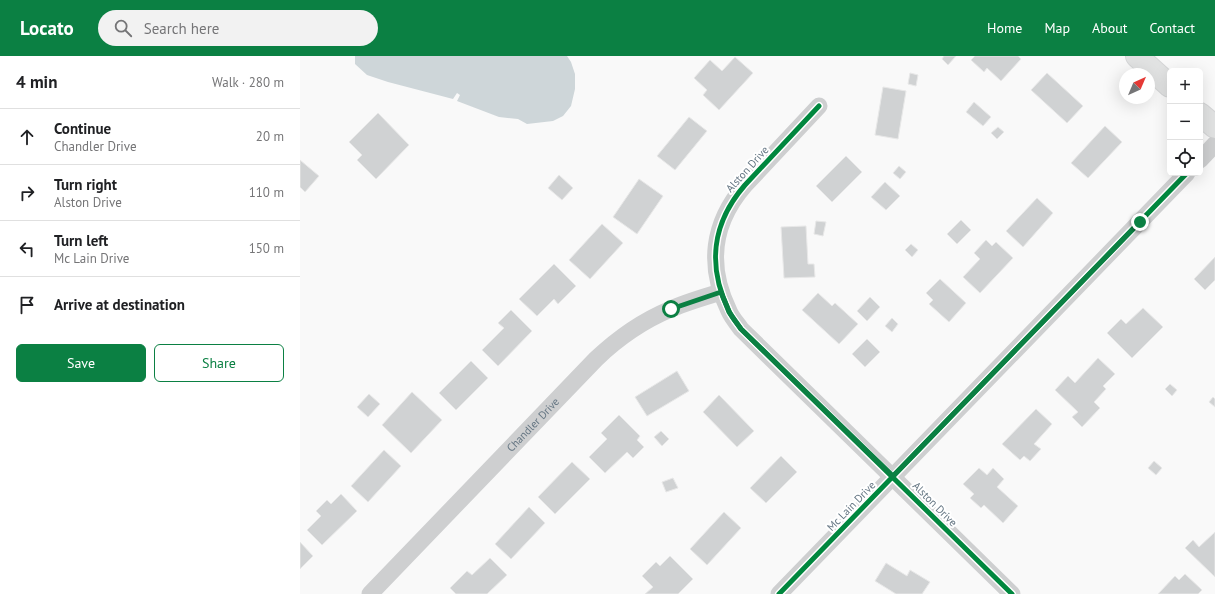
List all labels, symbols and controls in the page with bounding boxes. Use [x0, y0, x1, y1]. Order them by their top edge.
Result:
search box [98, 10, 378, 46]
text: Locato [20, 16, 74, 40]
icon: search [112, 17, 134, 39]
text: Search here [144, 19, 219, 38]
text: Home [987, 19, 1022, 37]
text: Map [1044, 19, 1070, 37]
text: About [1092, 19, 1128, 37]
text: Contact [1150, 19, 1195, 37]
north arrow [1119, 68, 1155, 104]
map controls [1167, 68, 1203, 176]
button: + [1167, 68, 1203, 104]
text: 4 min [16, 71, 57, 93]
text: Walk · 280 m [212, 74, 284, 91]
button: − [1167, 104, 1203, 140]
text: Continue [54, 119, 111, 138]
icon: ahead [16, 126, 38, 148]
text: 20 m [256, 128, 284, 145]
text: Chandler Drive [54, 138, 137, 155]
button: locate [1167, 140, 1203, 176]
street label: Alston Drive [723, 143, 772, 195]
text: Turn right [54, 175, 117, 194]
icon: right [16, 182, 38, 204]
text: 110 m [249, 184, 284, 201]
text: Alston Drive [54, 194, 122, 211]
route end [1131, 213, 1149, 231]
text: Turn left [54, 231, 108, 250]
icon: left [16, 238, 38, 260]
text: 150 m [249, 240, 284, 257]
text: Mc Lain Drive [54, 250, 129, 267]
icon: arrive [16, 294, 38, 316]
text: Arrive at destination [54, 295, 185, 314]
route start [662, 300, 680, 318]
button: Save [16, 344, 146, 382]
button: Share [154, 344, 284, 382]
street label: Chandler Drive [504, 394, 562, 455]
street label: Mc Lain Drive [824, 478, 878, 534]
street label: Alston Drive [910, 479, 961, 530]

